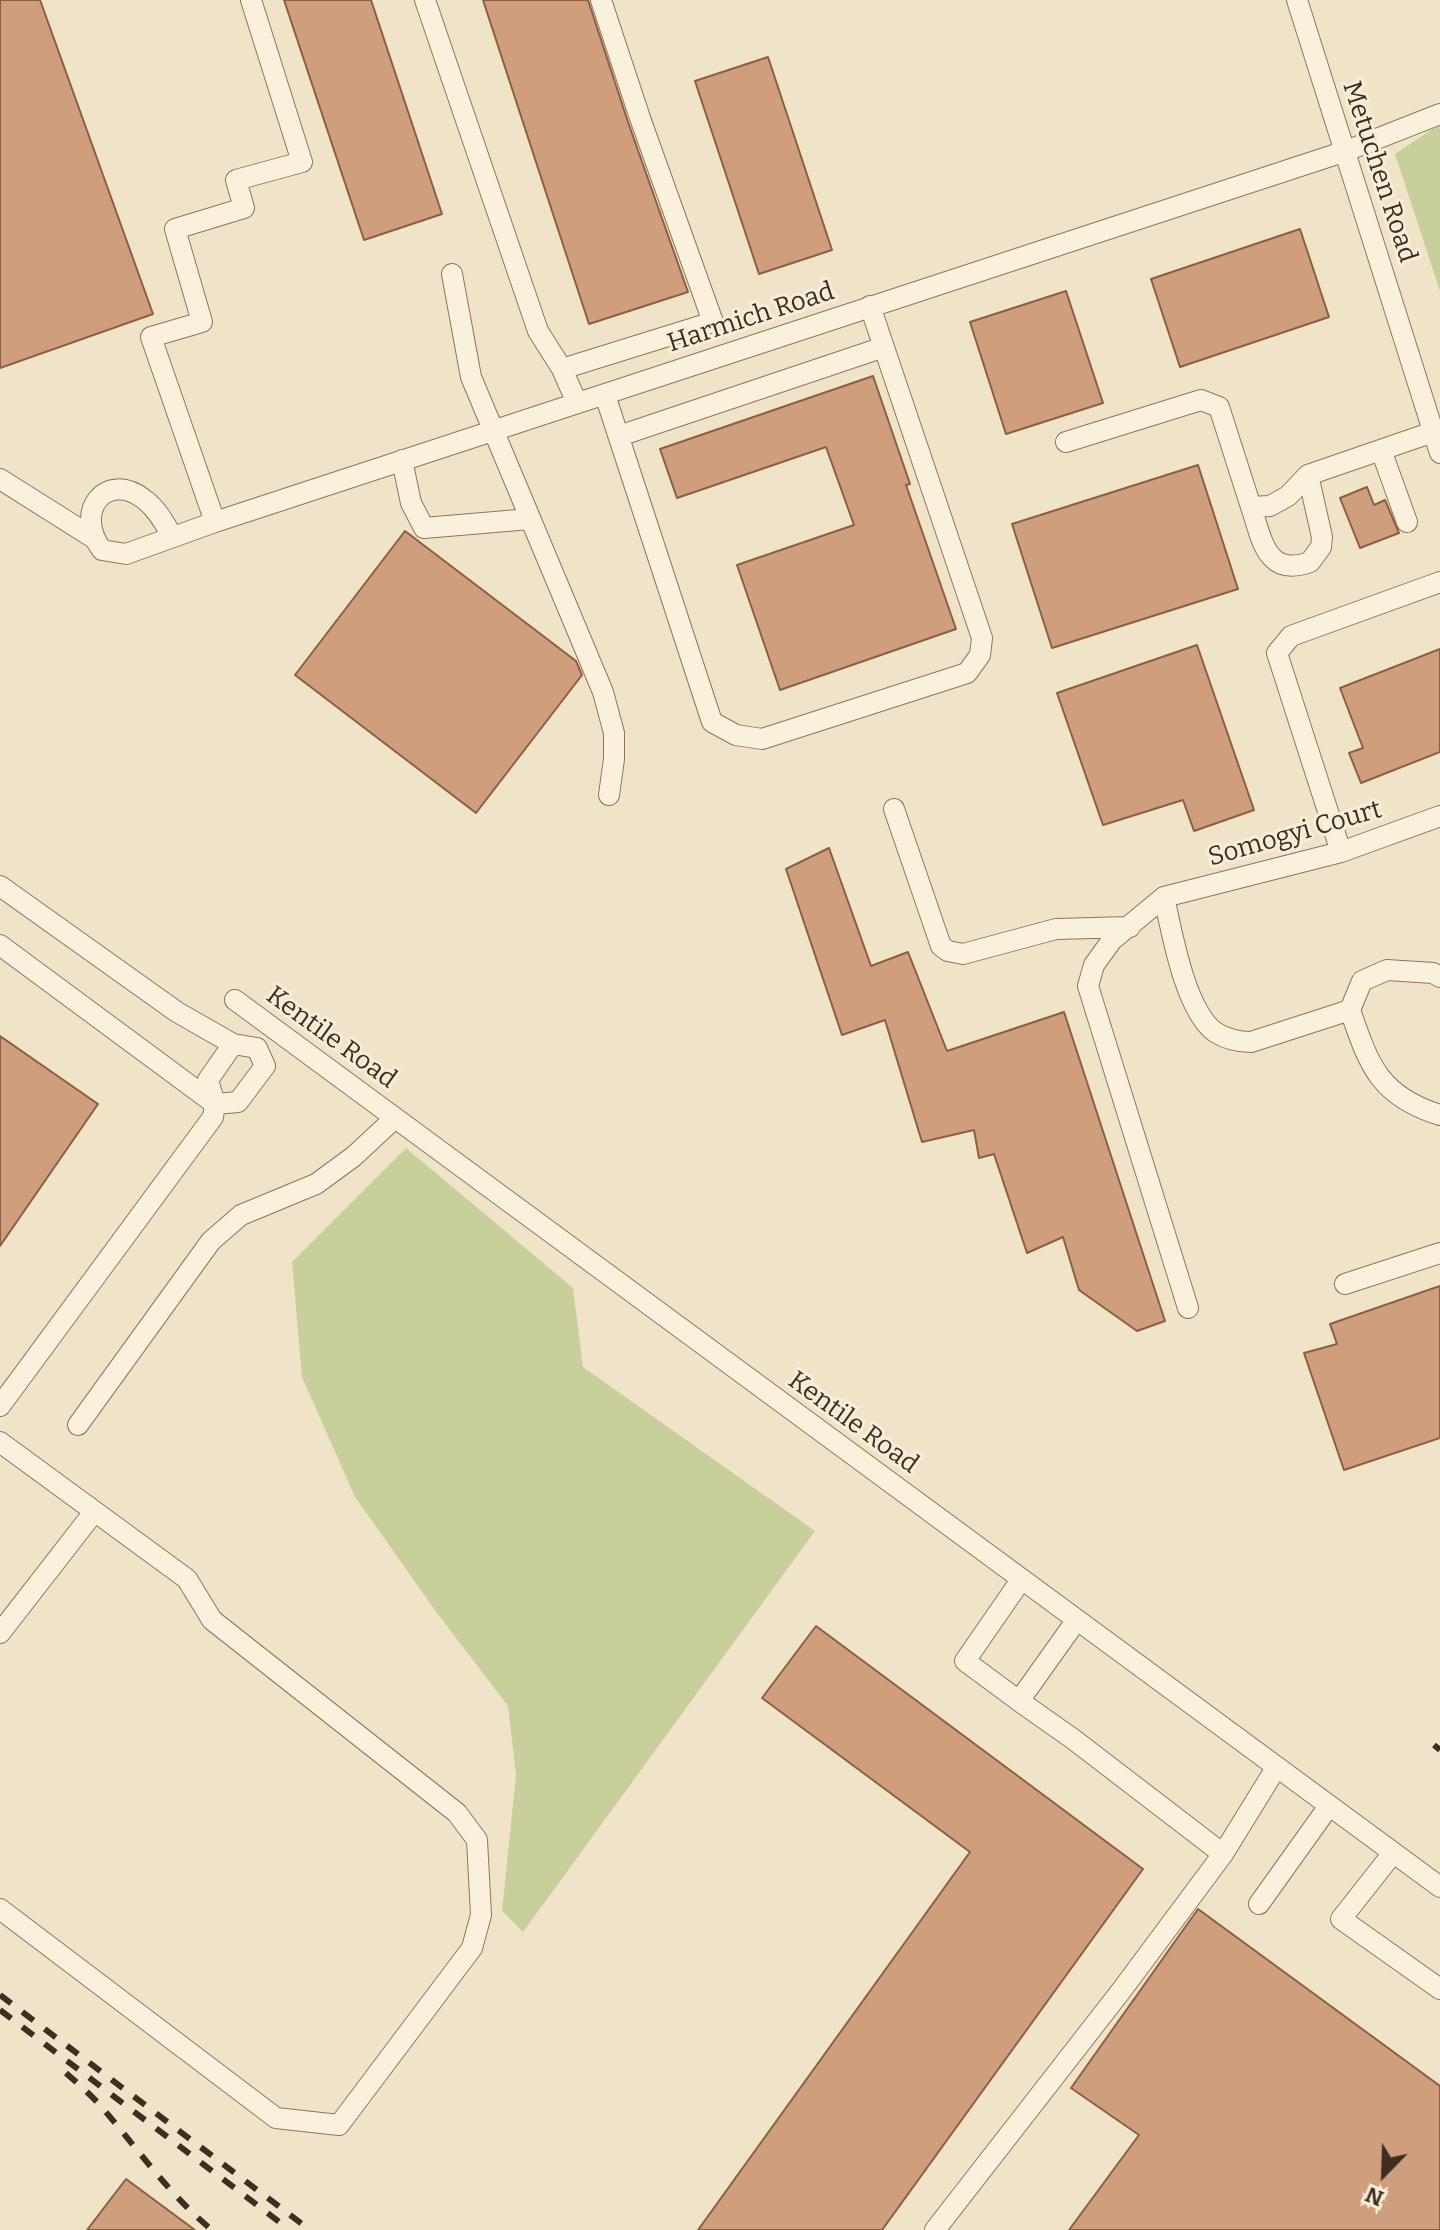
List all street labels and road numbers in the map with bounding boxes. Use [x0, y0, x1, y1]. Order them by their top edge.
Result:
street label: Metuchen Road [1335, 78, 1423, 266]
street label: Harmich Road [664, 276, 838, 360]
street label: Somogyi Court [1205, 794, 1385, 874]
street label: Kentile Road [260, 980, 402, 1096]
street label: Kentile Road [782, 1365, 924, 1481]

